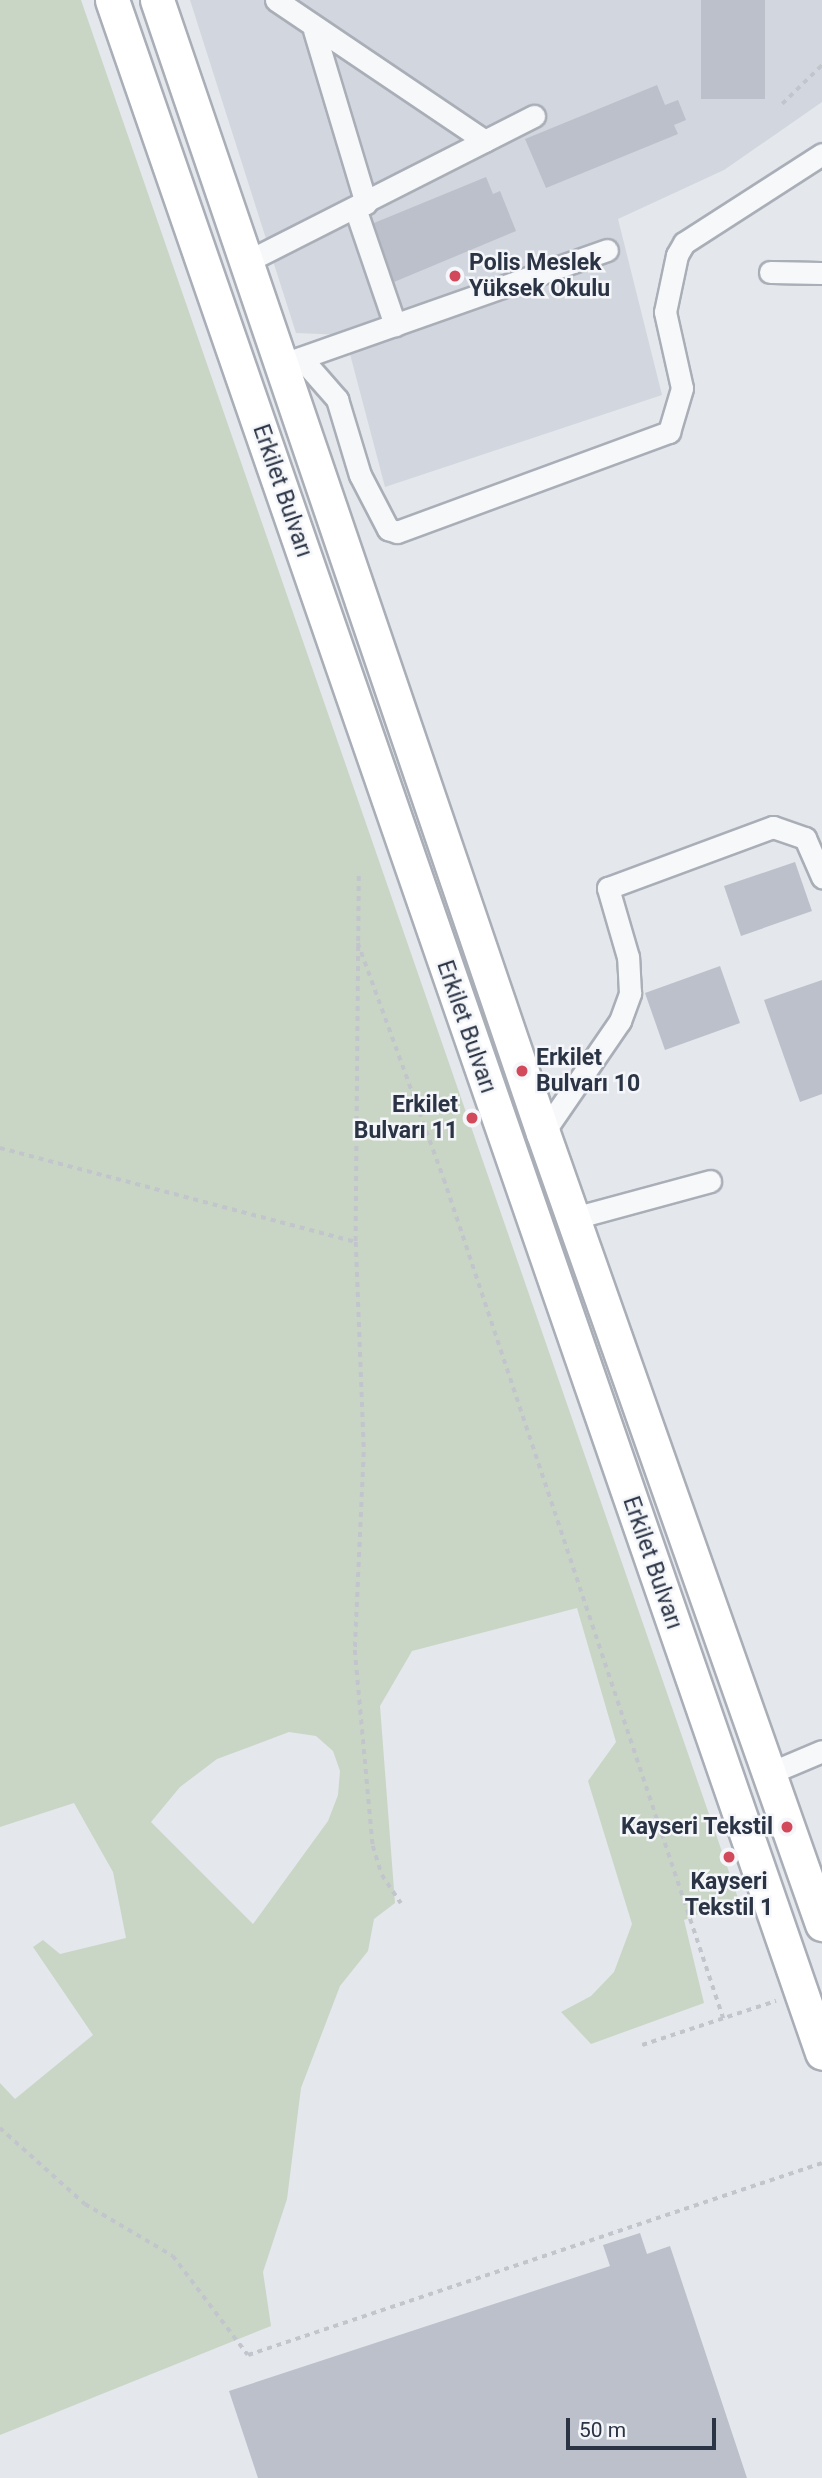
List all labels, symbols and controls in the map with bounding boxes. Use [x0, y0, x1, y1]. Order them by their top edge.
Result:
place label: Polis Meslek Yüksek Okulu [469, 249, 610, 303]
marker: Polis Meslek Yüksek Okulu [447, 268, 463, 284]
street label: Erkilet Bulvarı [246, 421, 318, 561]
street label: Erkilet Bulvarı [430, 957, 502, 1097]
place label: Erkilet Bulvarı 10 [536, 1044, 640, 1098]
marker: Erkilet Bulvarı 10 [514, 1063, 530, 1079]
place label: Erkilet Bulvarı 11 [354, 1091, 458, 1145]
marker: Erkilet Bulvarı 11 [464, 1110, 480, 1126]
street label: Erkilet Bulvarı [616, 1493, 688, 1633]
place label: Kayseri Tekstil [621, 1813, 773, 1841]
marker: Kayseri Tekstil [779, 1819, 795, 1835]
marker: Kayseri Tekstil 1 [721, 1849, 737, 1865]
place label: Kayseri Tekstil 1 [685, 1868, 773, 1922]
scale bar [570, 2404, 720, 2448]
text: 50 m [579, 2418, 626, 2442]

